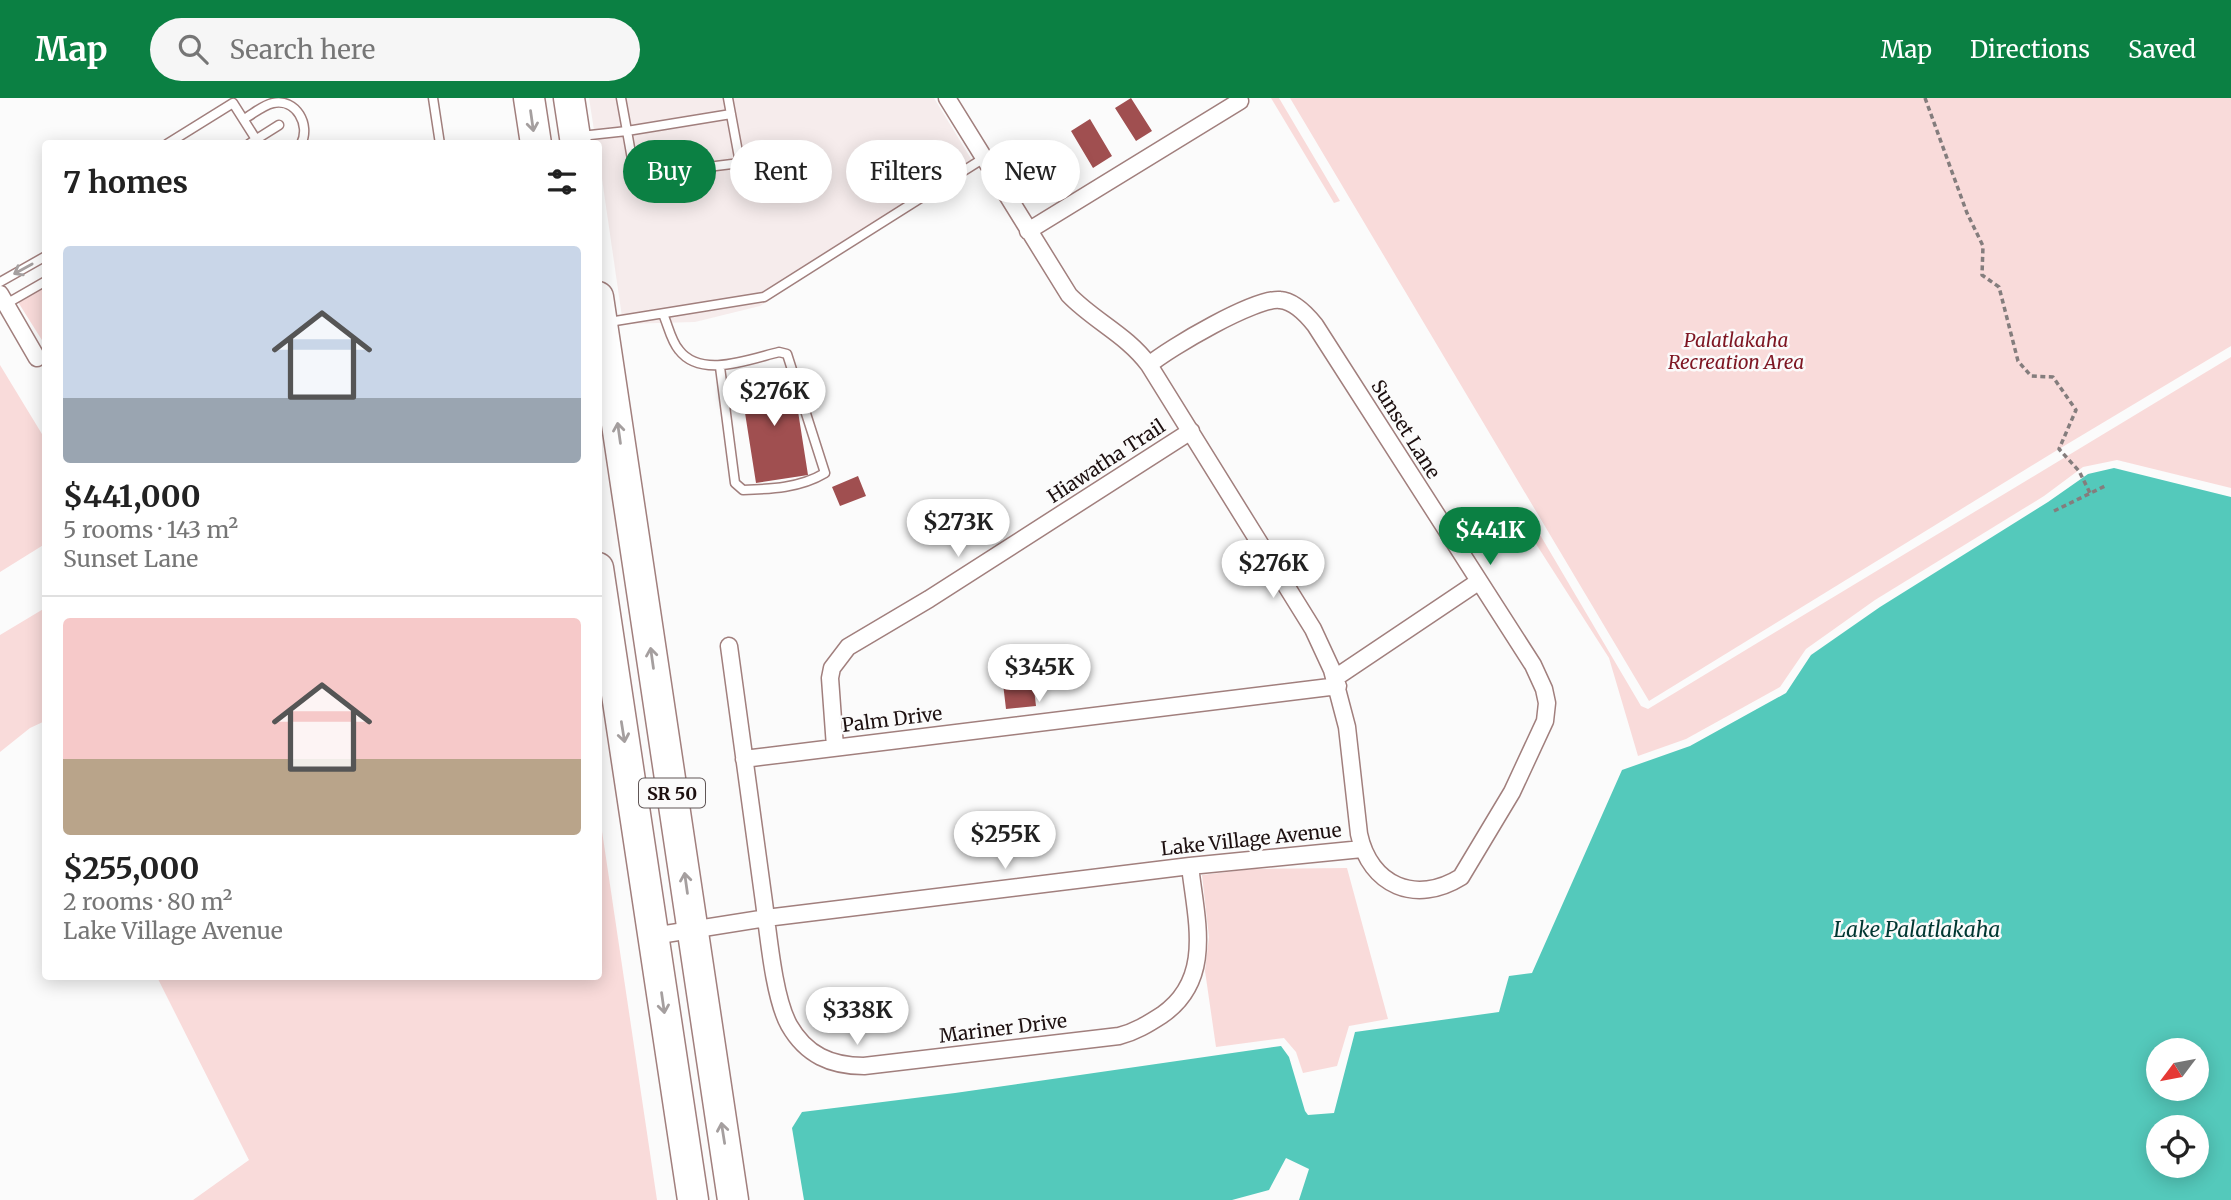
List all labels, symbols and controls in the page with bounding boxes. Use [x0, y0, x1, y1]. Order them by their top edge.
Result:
search box [150, 18, 640, 81]
text: Map [35, 29, 108, 70]
icon: search [174, 30, 212, 68]
text: Search here [230, 33, 375, 66]
text: Map [1881, 34, 1932, 65]
text: Directions [1970, 34, 2090, 65]
text: Saved [2128, 34, 2196, 65]
one-way arrow [526, 109, 539, 132]
chip: Buy [623, 140, 716, 203]
chip: Rent [730, 140, 832, 203]
chip: Filters [846, 140, 967, 203]
chip: New [981, 140, 1080, 203]
text: 7 homes [63, 163, 188, 201]
icon: filters [543, 163, 581, 201]
one-way arrow [13, 262, 33, 276]
icon: home [259, 292, 385, 418]
park label: Palatlakaha Recreation Area [1668, 328, 1804, 374]
pin: $276K [725, 368, 823, 428]
street label: Sunset Lane [1366, 375, 1446, 483]
text: $276K [739, 376, 809, 405]
street label: Hiawatha Trail [1043, 414, 1170, 508]
one-way arrow [612, 422, 625, 445]
text: $441,000 [63, 477, 201, 515]
pin: $273K [909, 500, 1007, 559]
text: $273K [923, 507, 993, 536]
pin: $441K [1441, 508, 1539, 567]
text: 5 rooms · 143 m² [63, 515, 238, 544]
text: $441K [1455, 515, 1525, 544]
pin: $276K [1224, 540, 1322, 600]
text: Sunset Lane [63, 544, 198, 573]
text: $276K [1238, 548, 1308, 577]
pin: $345K [990, 644, 1088, 704]
one-way arrow [646, 647, 659, 670]
text: $345K [1004, 652, 1074, 681]
icon: home [259, 664, 385, 790]
street label: Palm Drive [840, 701, 944, 737]
one-way arrow [617, 720, 630, 743]
road number: SR 50 [639, 778, 705, 808]
pin: $255K [956, 812, 1054, 871]
street label: Lake Village Avenue [1159, 818, 1343, 860]
text: $255K [970, 819, 1040, 848]
text: $255,000 [63, 849, 199, 887]
one-way arrow [679, 872, 692, 895]
text: 2 rooms · 80 m² [63, 887, 232, 916]
text: Lake Village Avenue [63, 916, 283, 945]
water label: Lake Palatlakaha [1834, 916, 2000, 943]
pin: $338K [808, 988, 906, 1047]
one-way arrow [657, 991, 670, 1014]
text: $338K [822, 995, 892, 1024]
street label: Mariner Drive [938, 1008, 1068, 1048]
north arrow [2146, 1038, 2208, 1101]
map controls [2146, 1038, 2209, 1178]
button: locate [2146, 1115, 2209, 1178]
one-way arrow [716, 1122, 729, 1144]

